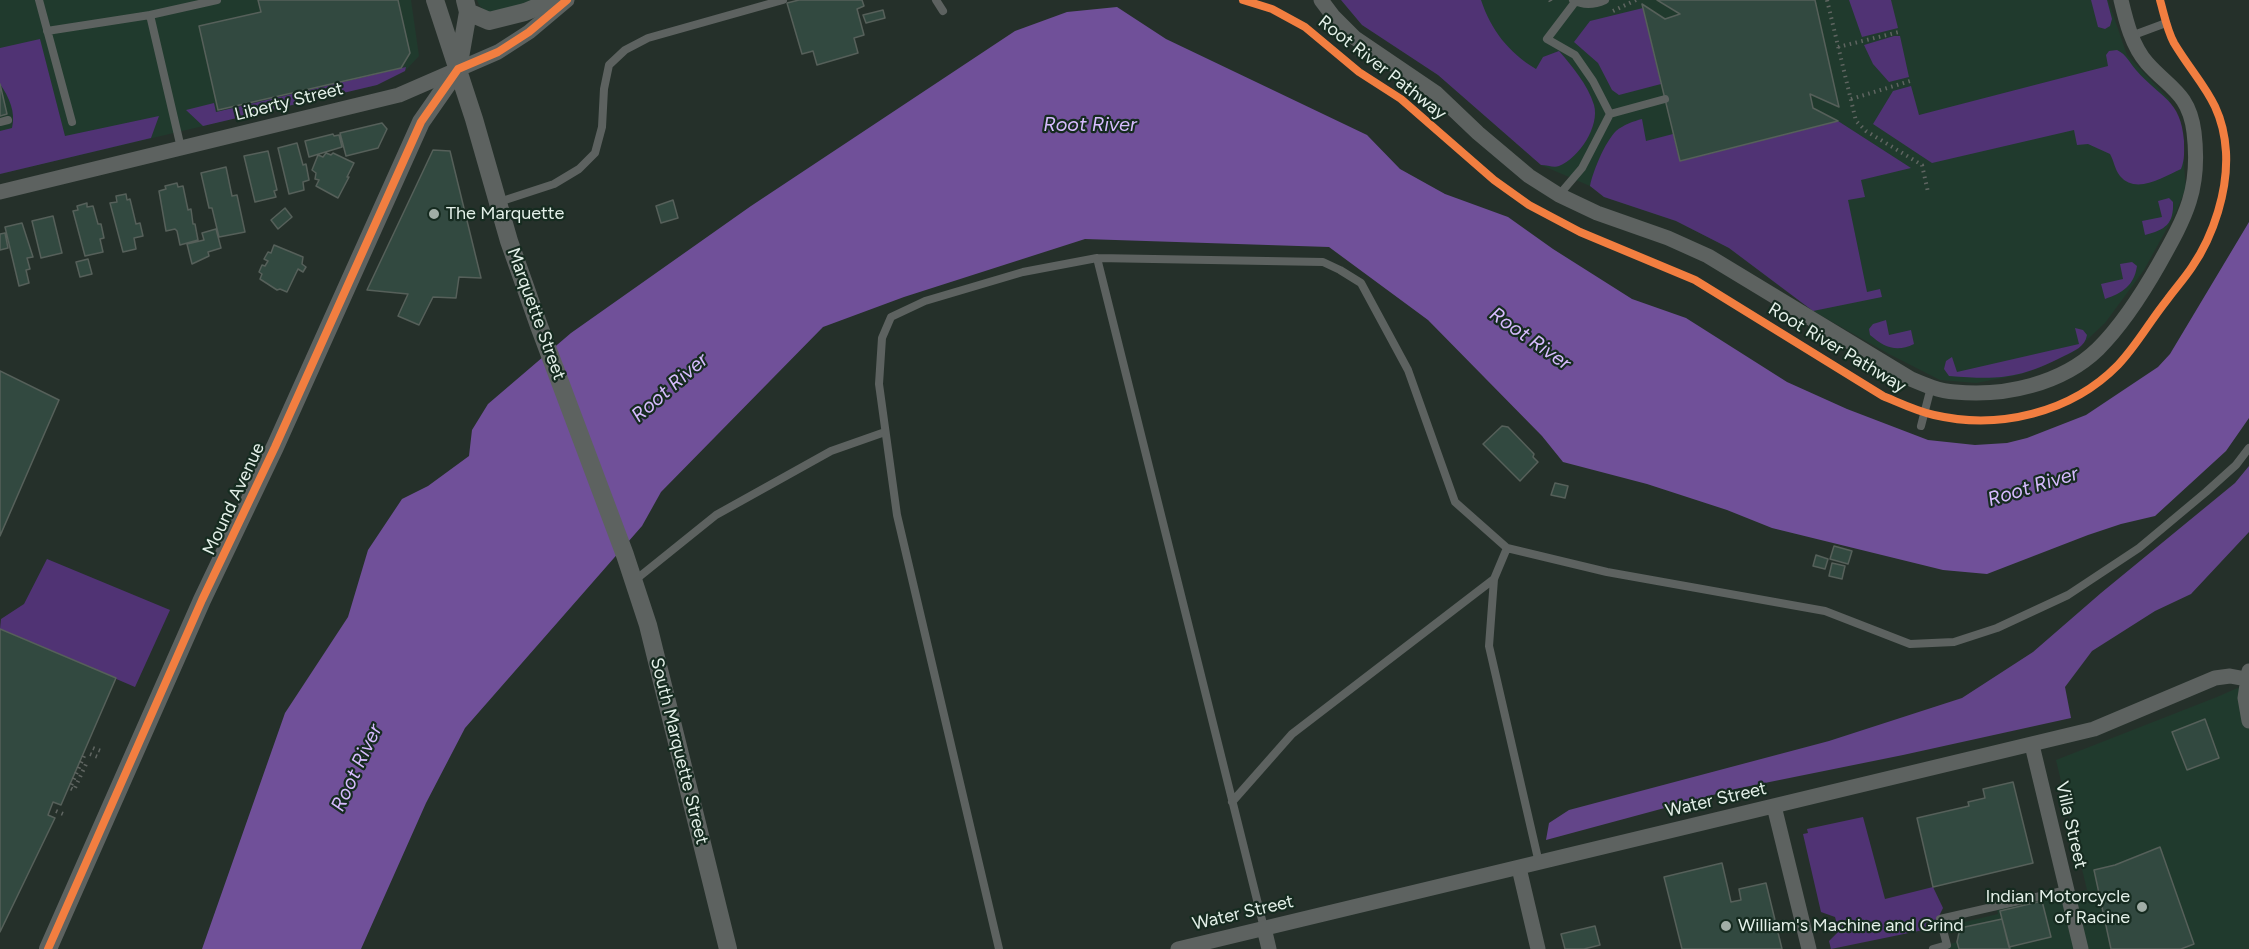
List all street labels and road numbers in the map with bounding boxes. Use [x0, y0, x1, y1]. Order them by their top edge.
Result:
street label: Root River Pathway [1314, 11, 1450, 125]
street label: Liberty Street [232, 78, 346, 126]
street label: Marquette Street [502, 245, 570, 383]
street label: Root River Pathway [1764, 298, 1910, 398]
street label: Mound Avenue [199, 439, 269, 559]
street label: South Marquette Street [645, 655, 713, 847]
street label: Water Street [1663, 778, 1769, 822]
street label: Villa Street [2051, 779, 2091, 871]
street label: Water Street [1190, 891, 1296, 935]

